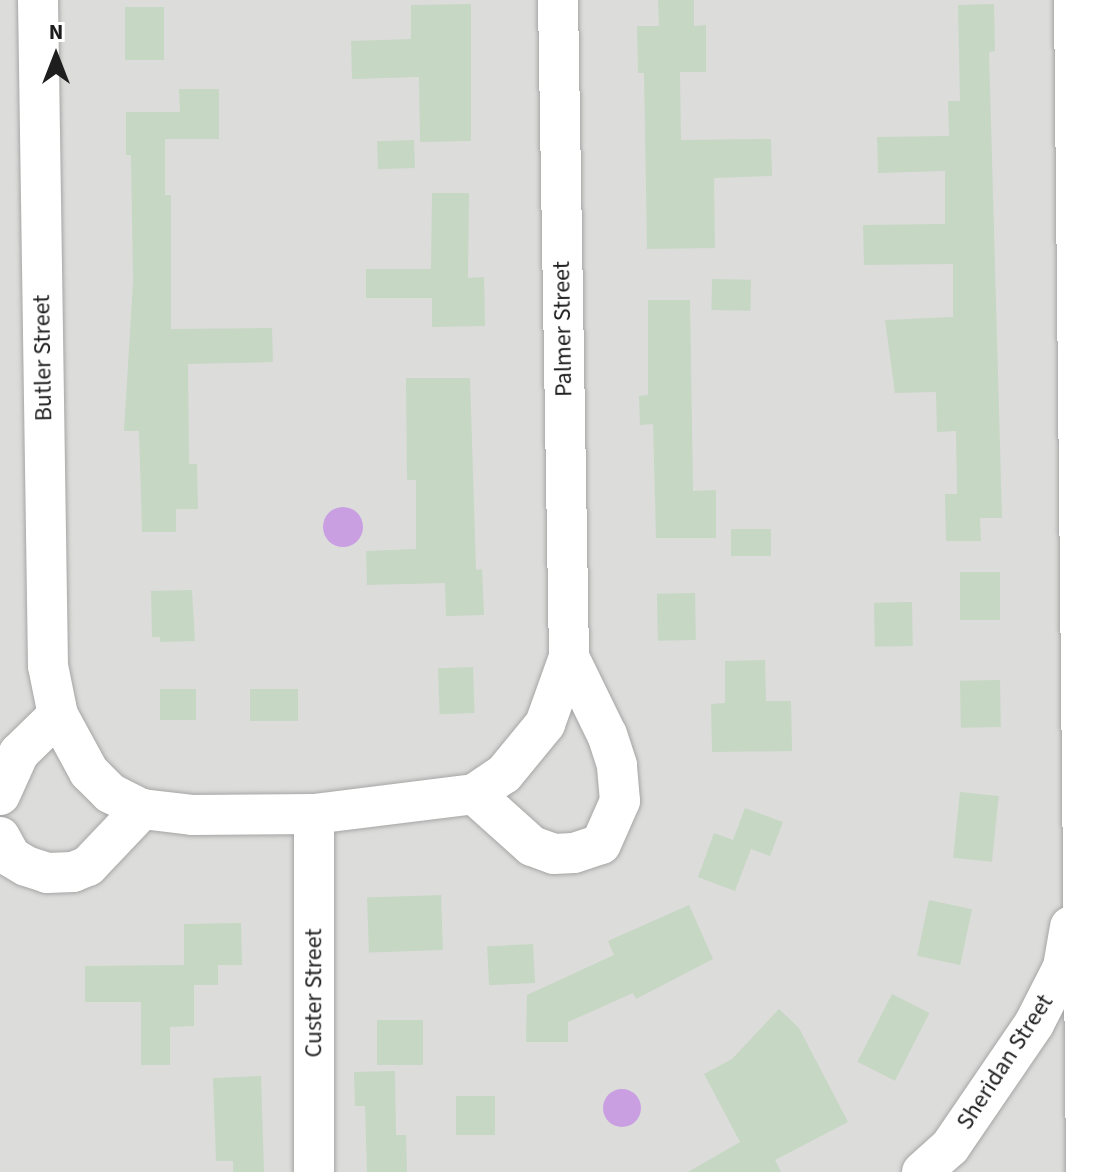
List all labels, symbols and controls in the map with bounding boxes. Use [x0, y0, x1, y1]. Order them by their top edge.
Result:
north arrow [16, 16, 96, 96]
text: N [49, 16, 63, 48]
street label: Palmer Street [547, 261, 579, 397]
street label: Butler Street [27, 294, 59, 422]
street label: Custer Street [300, 928, 328, 1058]
street label: Sheridan Street [951, 989, 1059, 1135]

